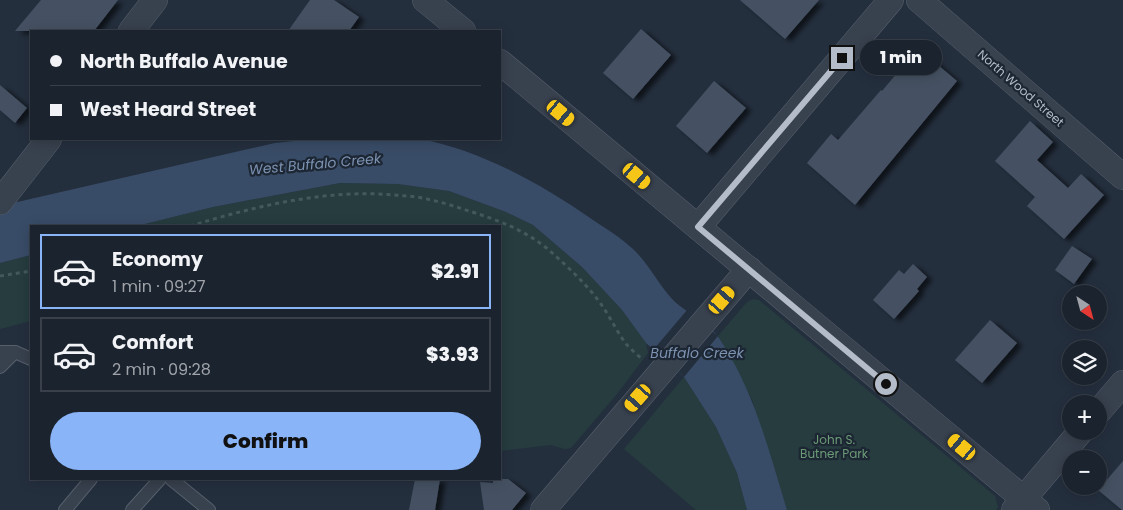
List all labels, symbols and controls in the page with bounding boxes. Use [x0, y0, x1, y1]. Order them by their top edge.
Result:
callout: 1 min [860, 40, 942, 76]
text: 1 min [880, 46, 922, 69]
street label: North Wood Street [974, 46, 1068, 130]
route end [831, 47, 853, 69]
text: North Buffalo Avenue [80, 48, 288, 75]
text: West Heard Street [80, 96, 256, 123]
car [544, 98, 577, 128]
water label: West Buffalo Creek [248, 148, 383, 180]
car [620, 161, 653, 191]
text: Economy [112, 246, 203, 273]
icon: car [52, 249, 97, 294]
text: $2.91 [431, 258, 479, 285]
text: 1 min · 09:27 [112, 275, 205, 298]
car [706, 284, 737, 316]
north arrow [1062, 285, 1108, 330]
map controls [1062, 285, 1107, 495]
text: Comfort [112, 329, 194, 356]
icon: car [52, 332, 97, 377]
button: layers [1062, 340, 1107, 385]
text: $3.93 [426, 341, 479, 368]
water label: Buffalo Creek [650, 343, 744, 363]
text: 2 min · 09:28 [112, 358, 211, 381]
route start [875, 373, 897, 395]
car [622, 382, 653, 414]
button: + [1062, 395, 1107, 440]
button: Confirm [50, 412, 481, 470]
park label: John S. Butner Park [800, 431, 869, 462]
car [945, 432, 978, 462]
button: − [1062, 450, 1107, 495]

